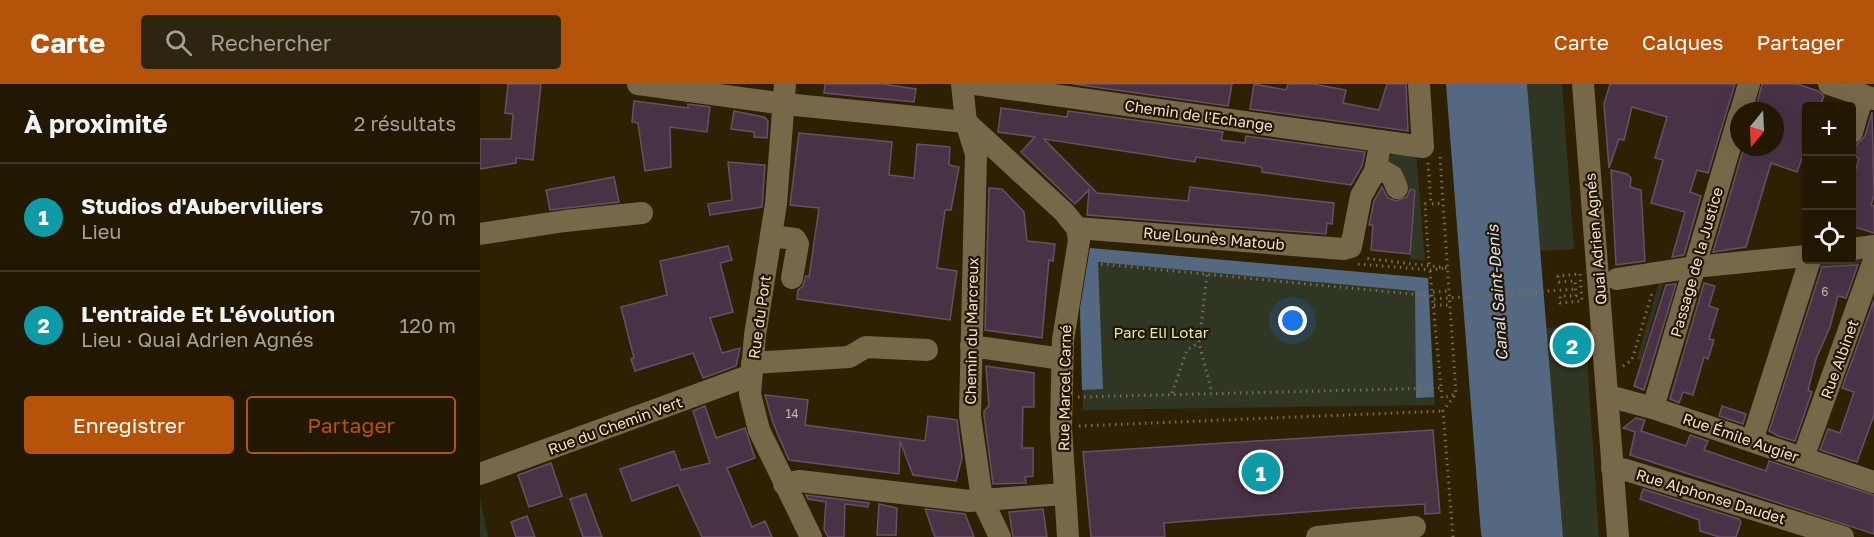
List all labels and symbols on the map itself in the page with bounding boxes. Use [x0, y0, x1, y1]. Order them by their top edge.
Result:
street label: Chemin de l'Echange [1124, 96, 1275, 134]
north arrow [1730, 102, 1784, 156]
street label: Quai Adrien Agnés [1580, 172, 1610, 306]
street label: Passage de la Justice [1666, 185, 1726, 339]
street label: Rue Lounès Matoub [1142, 223, 1286, 253]
water label: Canal Saint-Denis [1482, 223, 1512, 362]
street label: Chemin du Marcreux [961, 257, 981, 405]
street label: Rue du Port [744, 274, 774, 360]
house number: 6 [1821, 284, 1829, 299]
your location [1278, 306, 1307, 335]
street label: Rue Albinet [1816, 317, 1862, 401]
pin: 2 [1552, 322, 1592, 368]
park label: Parc Eli Lotar [1113, 323, 1209, 341]
street label: Rue Marcel Carné [1054, 324, 1074, 451]
street label: Rue du Chemin Vert [545, 392, 685, 458]
house number: 14 [785, 406, 799, 421]
street label: Rue Émile Augier [1681, 409, 1802, 465]
pin: 1 [1242, 450, 1280, 494]
street label: Rue Alphonse Daudet [1634, 465, 1788, 527]

